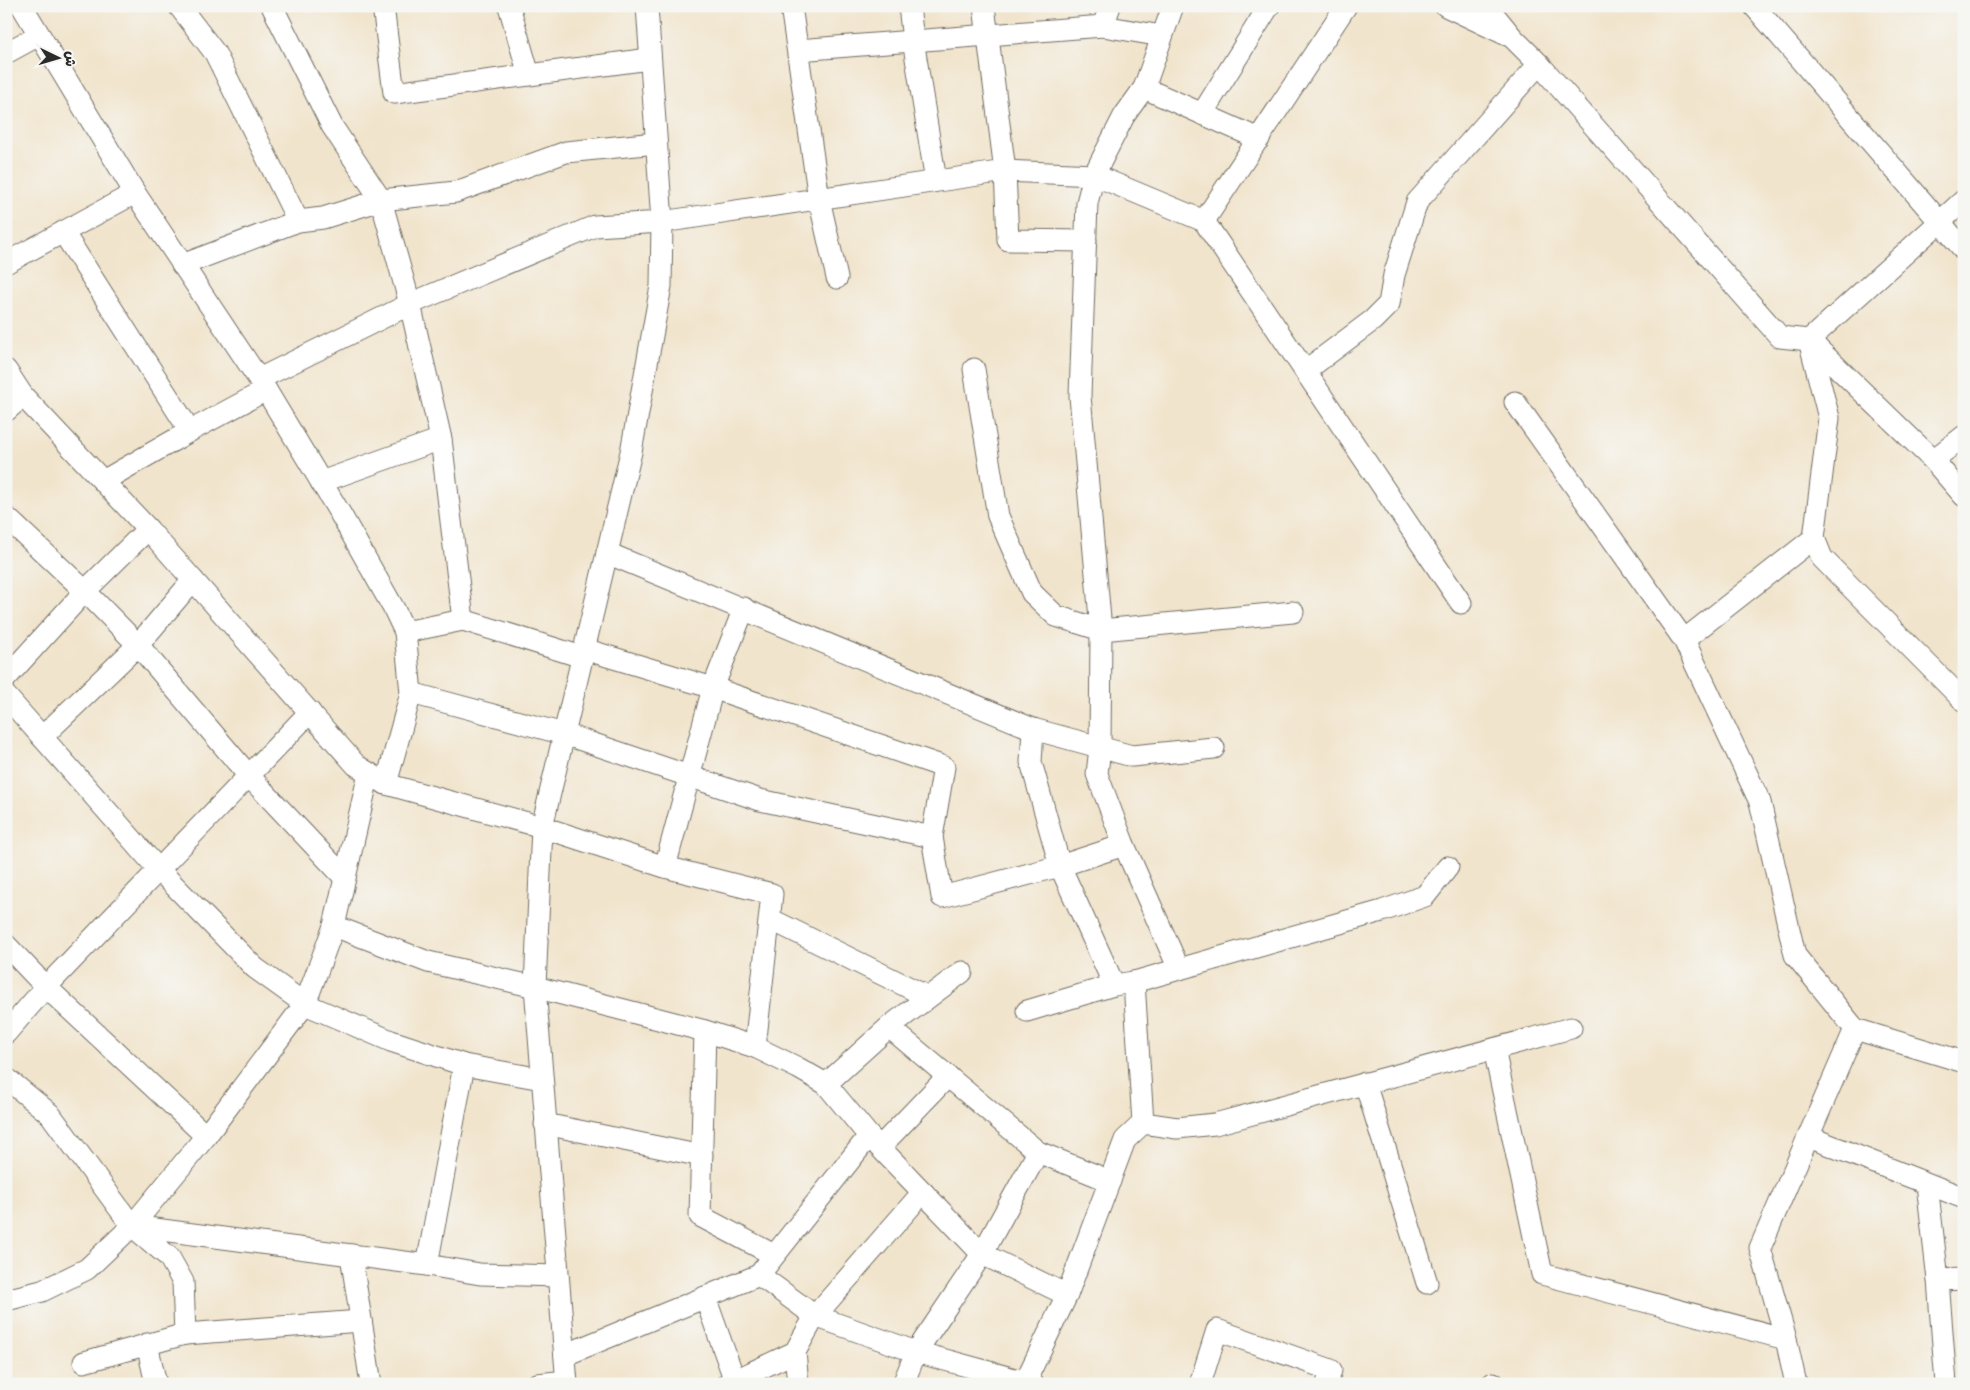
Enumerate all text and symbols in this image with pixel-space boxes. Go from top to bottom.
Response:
north arrow [32,32,82,82]
text: ش [60,51,80,68]

